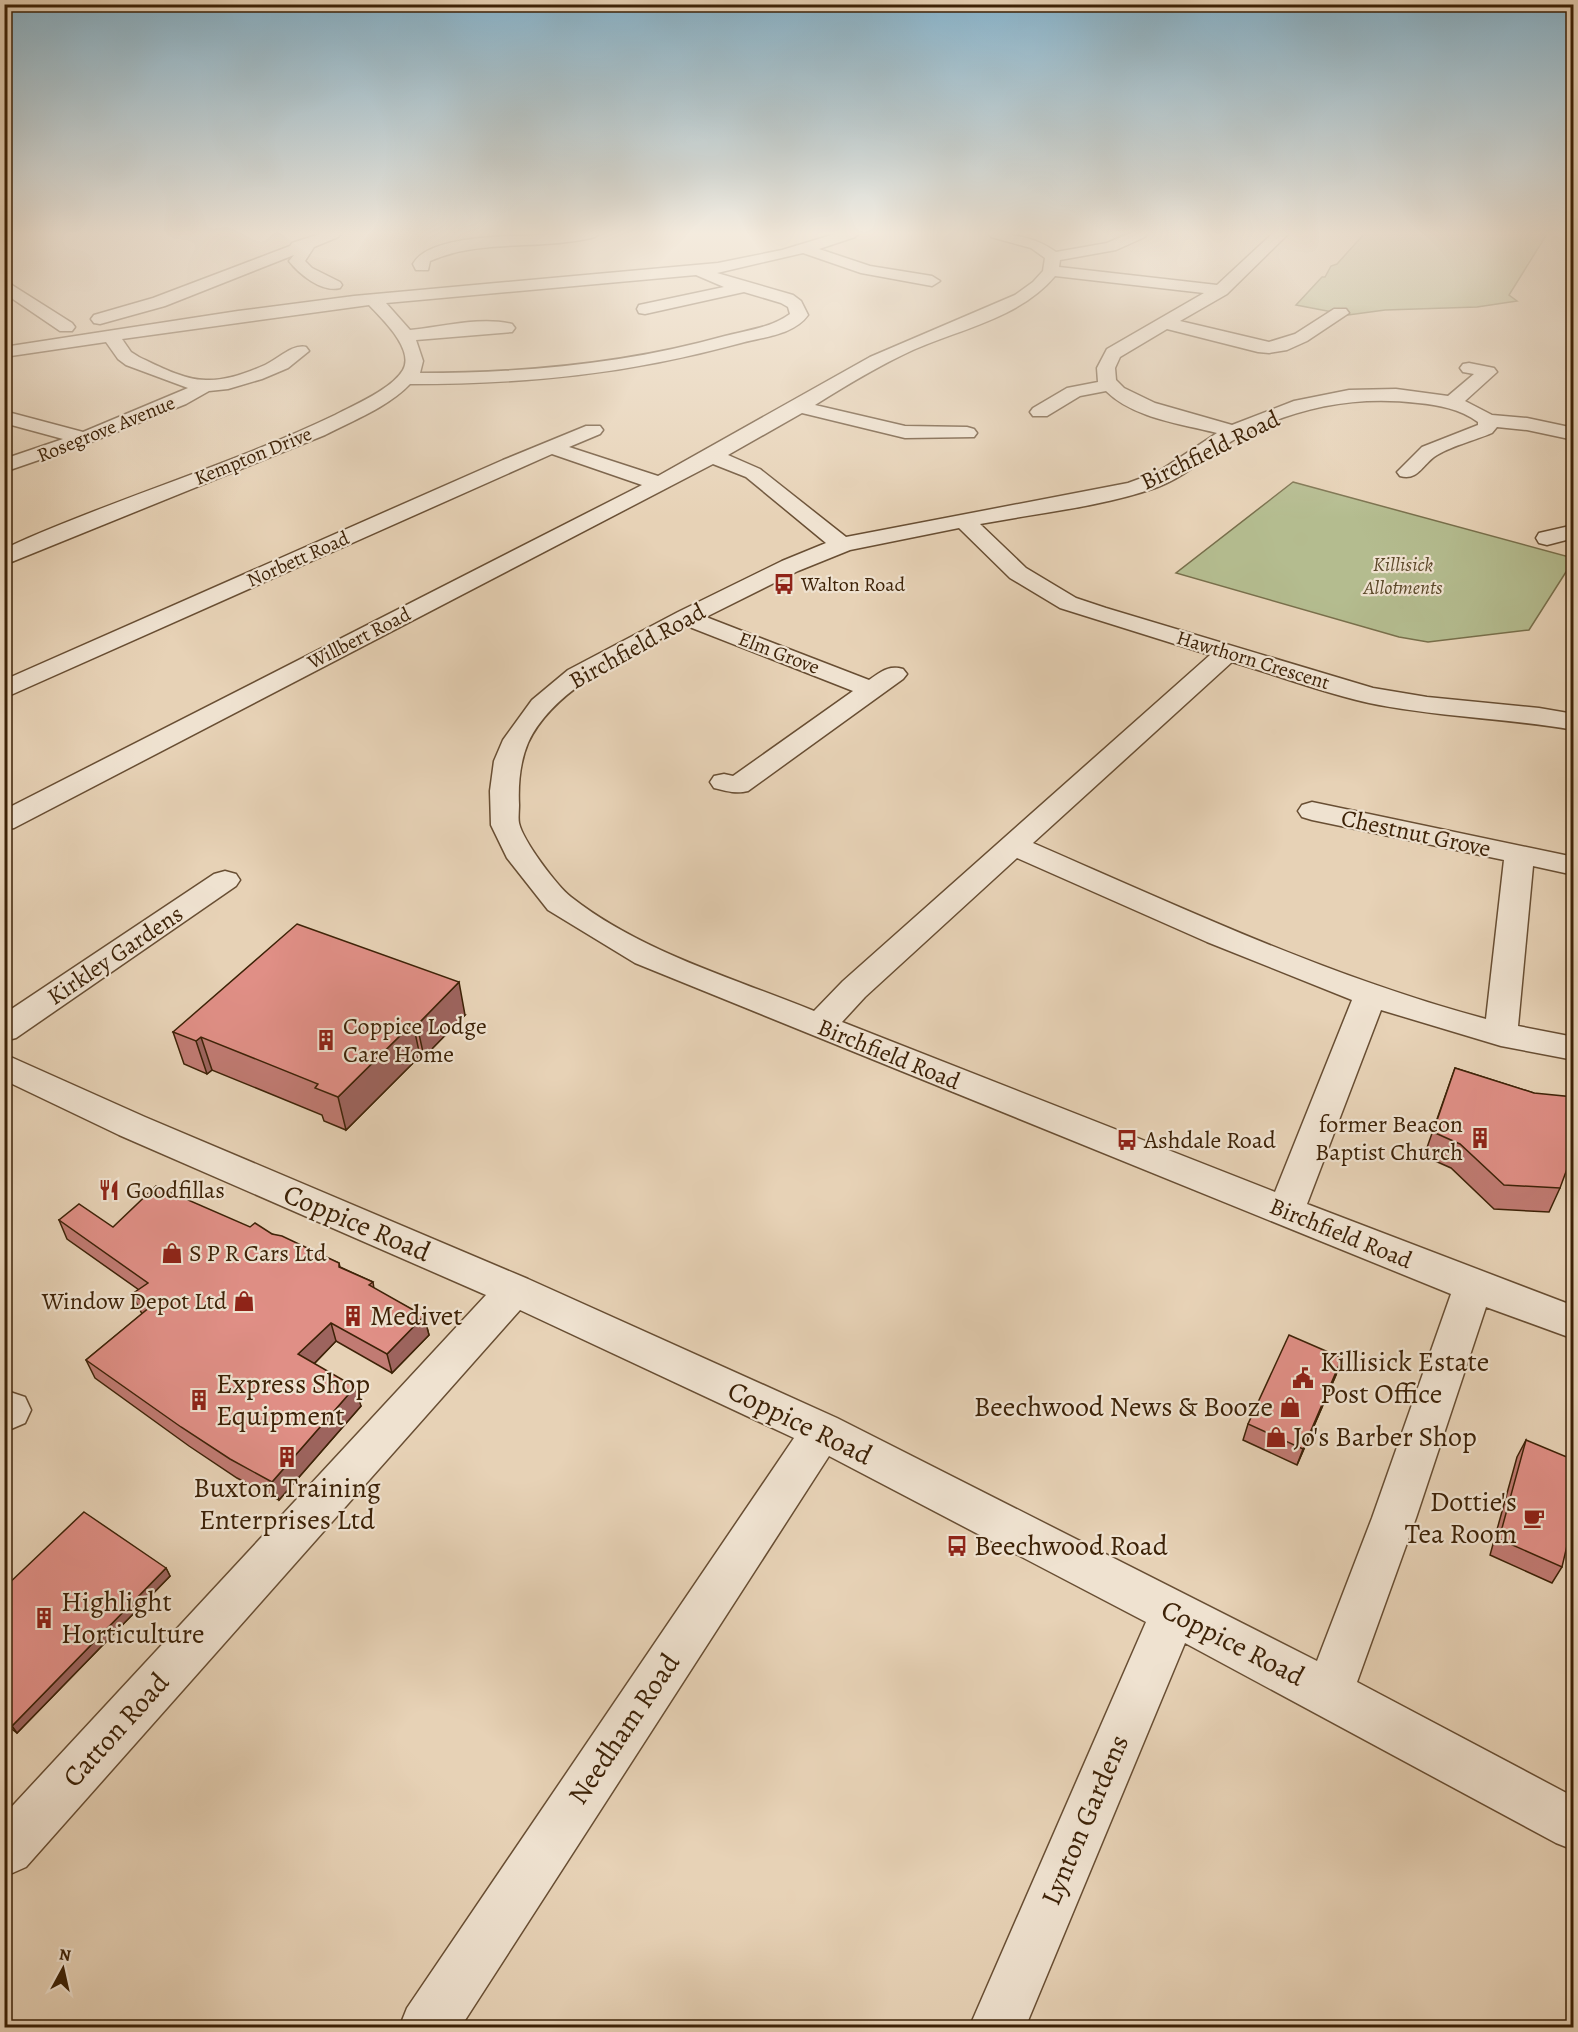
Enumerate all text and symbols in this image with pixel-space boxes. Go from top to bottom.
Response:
street label: Rosegrove Avenue [33,389,179,469]
street label: Birchfield Road [1135,402,1285,498]
street label: Kempton Drive [190,420,316,492]
street label: Norbett Road [242,524,354,594]
park label: Killisick Allotments [1363,551,1443,601]
place label: Walton Road [800,571,906,598]
bus stop icon: Walton Road [772,572,796,596]
street label: Birchfield Road [563,595,711,697]
street label: Willbert Road [302,600,415,676]
street label: Hawthorn Crescent [1173,624,1333,696]
street label: Elm Grove [735,625,823,681]
street label: Chestnut Grove [1338,802,1494,864]
street label: Kirkley Gardens [41,898,189,1012]
place label: Coppice Lodge Care Home [343,1010,487,1070]
street label: Birchfield Road [813,1011,965,1097]
building icon: Coppice Lodge Care Home [314,1028,338,1052]
place label: former Beacon Baptist Church [1315,1108,1463,1168]
place label: Ashdale Road [1143,1124,1276,1156]
building icon: former Beacon Baptist Church [1468,1126,1492,1150]
bus stop icon: Ashdale Road [1115,1128,1139,1152]
place label: Goodfillas [126,1174,225,1206]
street label: Coppice Road [278,1175,437,1271]
restaurant icon: Goodfillas [97,1178,121,1202]
street label: Birchfield Road [1265,1190,1417,1276]
place label: S P R Cars Ltd [189,1237,327,1269]
shop icon: S P R Cars Ltd [160,1241,184,1265]
place label: Window Depot Ltd [41,1285,227,1317]
shop icon: Window Depot Ltd [232,1289,256,1313]
place label: Medivet [370,1297,462,1335]
building icon: Medivet [341,1304,365,1328]
place label: Killisick Estate Post Office [1320,1343,1489,1413]
place label: Express Shop Equipment [216,1365,370,1435]
public building icon: Killisick Estate Post Office [1291,1366,1315,1390]
street label: Coppice Road [721,1372,879,1475]
building icon: Express Shop Equipment [187,1388,211,1412]
place label: Beechwood News & Booze [974,1388,1273,1426]
shop icon: Beechwood News & Booze [1278,1395,1302,1419]
place label: Jo's Barber Shop [1293,1418,1477,1456]
shop icon: Jo's Barber Shop [1264,1425,1288,1449]
building icon: Buxton Training Enterprises Ltd [275,1445,299,1469]
place label: Buxton Training Enterprises Ltd [193,1469,381,1539]
place label: Dottie's Tea Room [1405,1483,1517,1553]
cafe icon: Dottie's Tea Room [1522,1506,1546,1530]
place label: Beechwood Road [974,1527,1169,1565]
bus stop icon: Beechwood Road [945,1534,969,1558]
place label: Highlight Horticulture [61,1583,205,1653]
street label: Coppice Road [1155,1591,1312,1696]
building icon: Highlight Horticulture [32,1606,56,1630]
street label: Needham Road [559,1645,689,1812]
street label: Catton Road [54,1664,178,1796]
street label: Lynton Gardens [1032,1729,1138,1911]
north arrow [33,1939,93,1999]
text: N [58,1943,73,1967]

